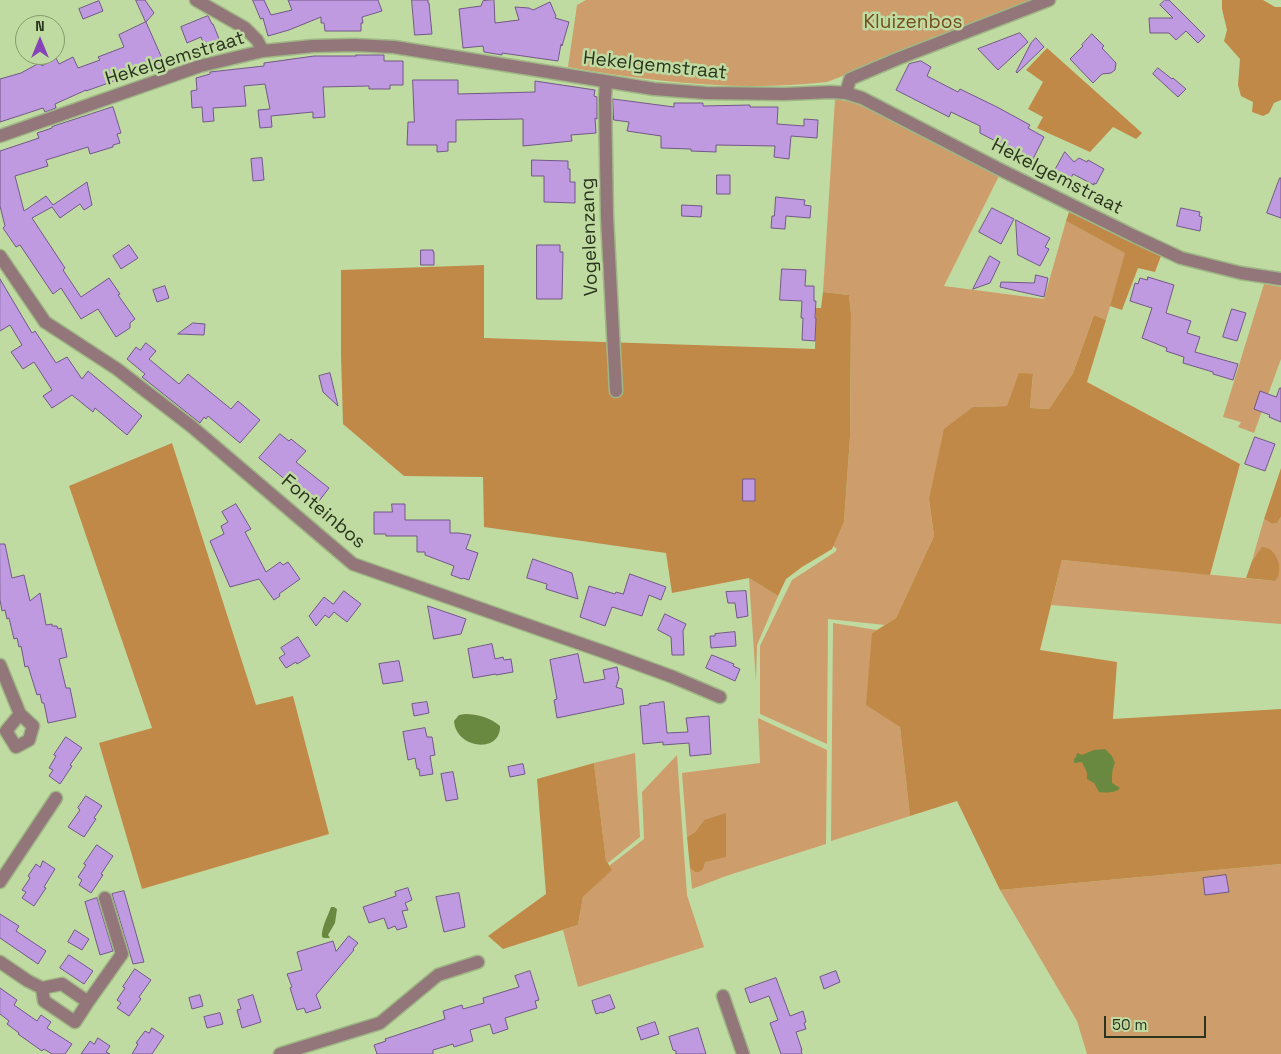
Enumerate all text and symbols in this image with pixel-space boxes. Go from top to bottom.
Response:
park label: Kluizenbos [864,12,962,34]
north arrow [15,15,65,65]
text: N [35,17,45,35]
street label: Hekelgemstraat [103,27,247,91]
street label: Hekelgemstraat [582,47,728,85]
street label: Hekelgemstraat [987,134,1127,220]
street label: Vogelenzang [577,177,603,297]
street label: Fonteinbos [276,470,370,554]
scale bar [1106,1006,1208,1038]
text: 50 m [1112,1015,1147,1034]

